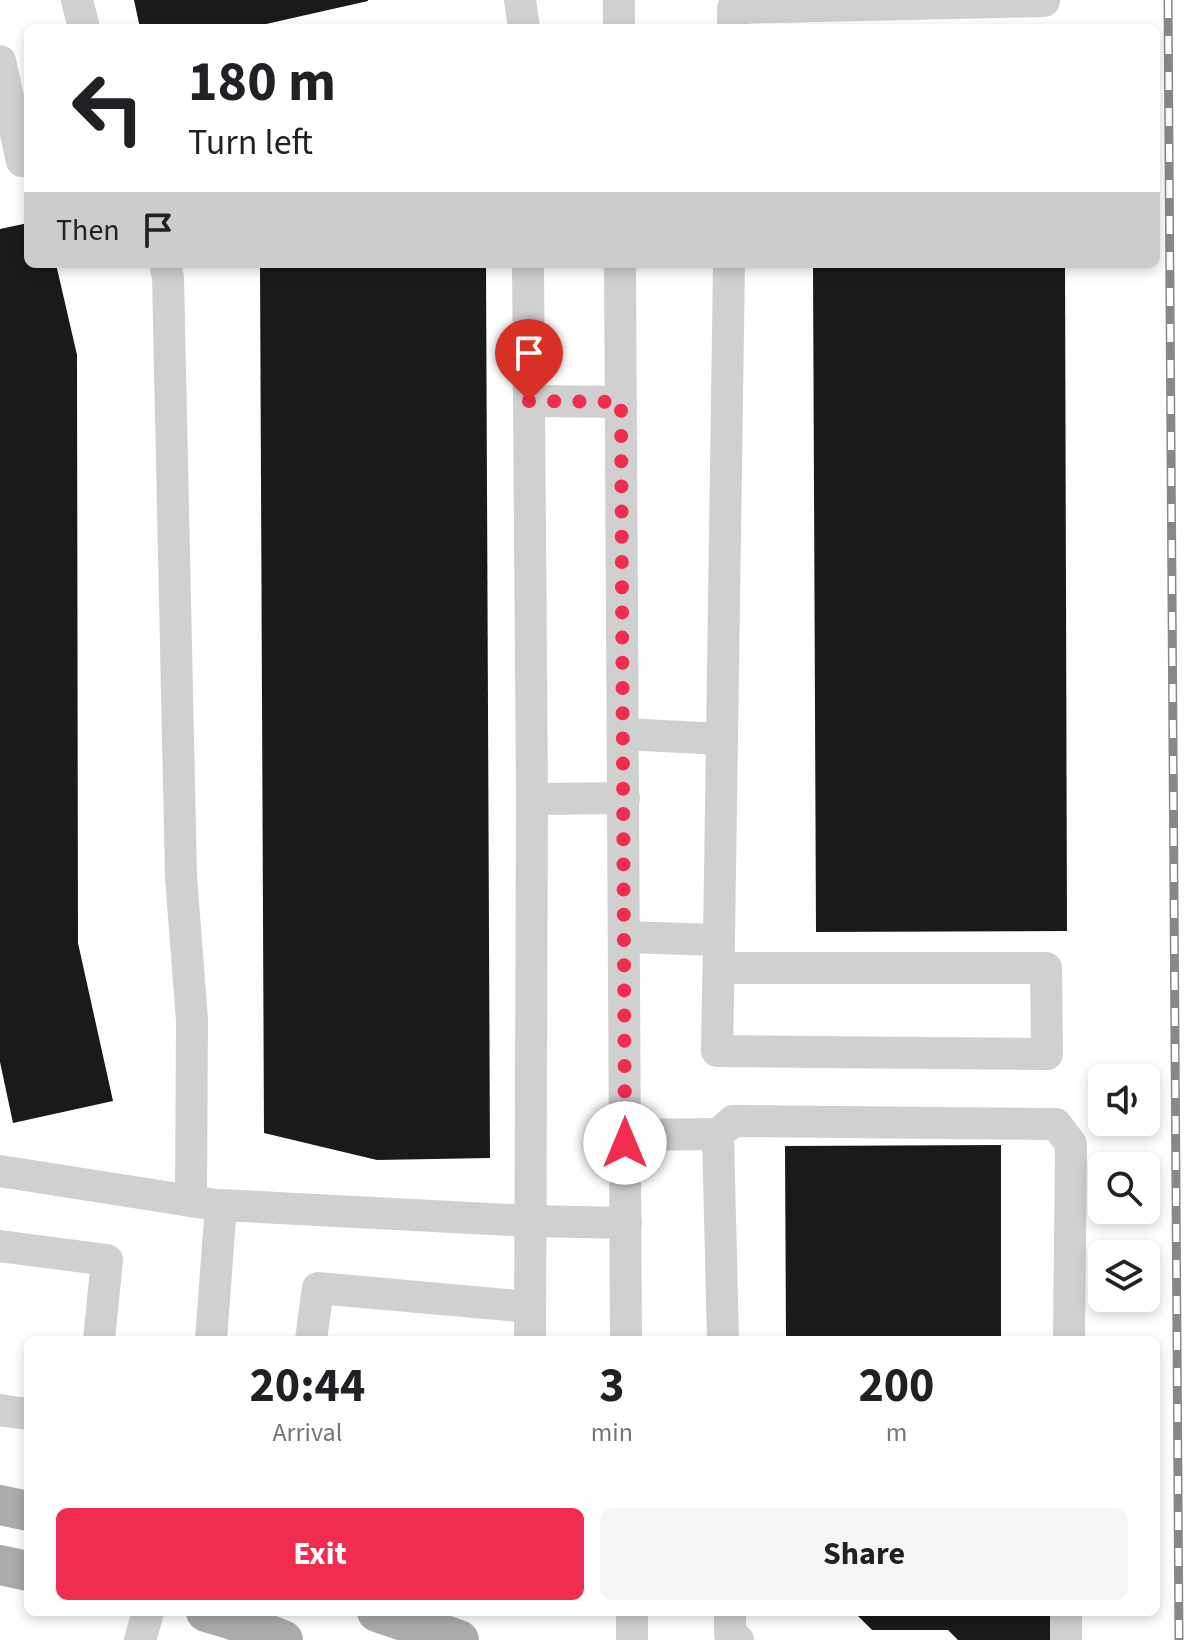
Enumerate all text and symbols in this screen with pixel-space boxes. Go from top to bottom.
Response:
text: 180 m [188,43,336,122]
icon: left [56,56,160,160]
text: Turn left [188,117,313,168]
icon: arrive [136,208,180,252]
text: Then [56,209,120,252]
pin [495,319,563,401]
icon: arrive [507,331,551,375]
map controls [1088,1064,1160,1312]
button: sound [1088,1064,1160,1136]
position arrow [583,1101,667,1185]
button: search [1088,1152,1160,1224]
button: layers [1088,1240,1160,1312]
text: 20:44 [249,1352,365,1420]
text: 3 [599,1352,625,1420]
text: 200 [858,1352,934,1420]
text: Arrival [272,1414,342,1451]
text: min [591,1414,633,1451]
text: m [886,1414,907,1451]
button: Exit [56,1508,584,1600]
button: Share [600,1508,1128,1600]

